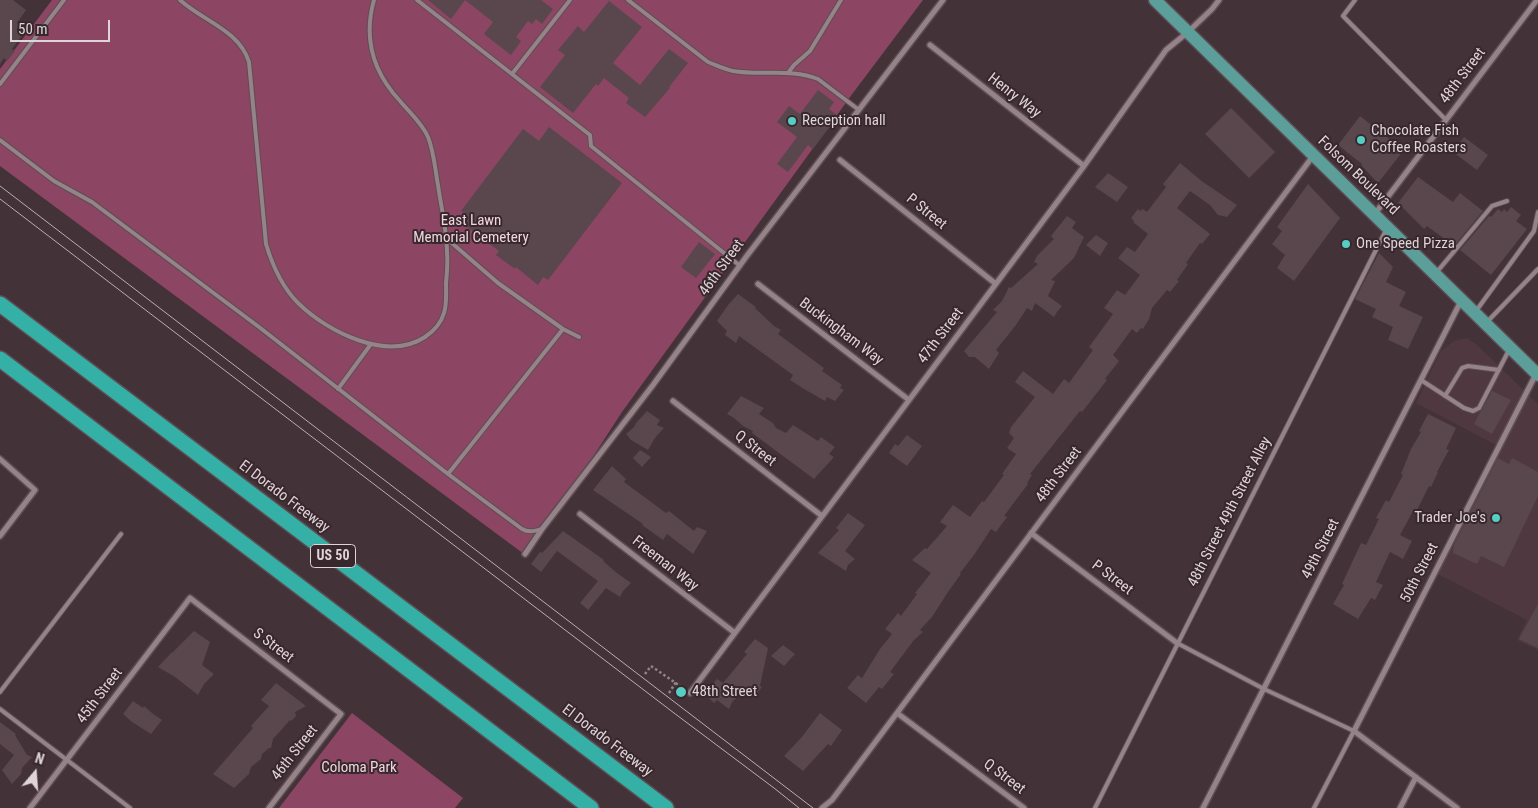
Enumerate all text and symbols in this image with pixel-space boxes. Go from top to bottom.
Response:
scale bar [12,10,112,42]
text: 50 m [18,20,48,38]
street label: 48th Street [1436,45,1490,107]
street label: Henry Way [984,70,1044,122]
place label: Reception hall [802,112,886,130]
marker: Reception hall [786,115,798,127]
place label: Chocolate Fish Coffee Roasters [1371,122,1466,157]
street label: Folsom Boulevard [1314,133,1402,219]
marker: Chocolate Fish Coffee Roasters [1355,134,1367,146]
street label: P Street [902,190,950,234]
park label: East Lawn Memorial Cemetery [413,212,529,247]
place label: One Speed Pizza [1356,235,1455,253]
street label: 46th Street [696,236,748,300]
marker: One Speed Pizza [1340,238,1352,250]
street label: Buckingham Way [795,294,887,370]
street label: 47th Street [914,305,968,367]
street label: Q Street [731,427,779,471]
street label: 48th Street 49th Street Alley [1184,434,1276,590]
street label: 48th Street [1032,444,1086,506]
street label: El Dorado Freeway [235,457,333,537]
place label: Trader Joe's [1414,509,1486,527]
marker: Trader Joe's [1490,512,1502,524]
street label: 49th Street [1298,516,1344,582]
street label: Freeman Way [628,533,702,595]
street label: 50th Street [1397,540,1443,606]
road number: US 50 [310,544,356,568]
street label: P Street [1088,557,1136,599]
street label: S Street [249,625,297,667]
street label: 45th Street [73,665,127,727]
place label: 48th Street [692,683,757,701]
marker: 48th Street [674,685,688,699]
street label: El Dorado Freeway [558,701,656,781]
street label: 46th Street [268,722,322,784]
north arrow [10,748,60,798]
text: N [33,750,46,768]
street label: Q Street [980,755,1028,799]
park label: Coloma Park [321,759,397,777]

